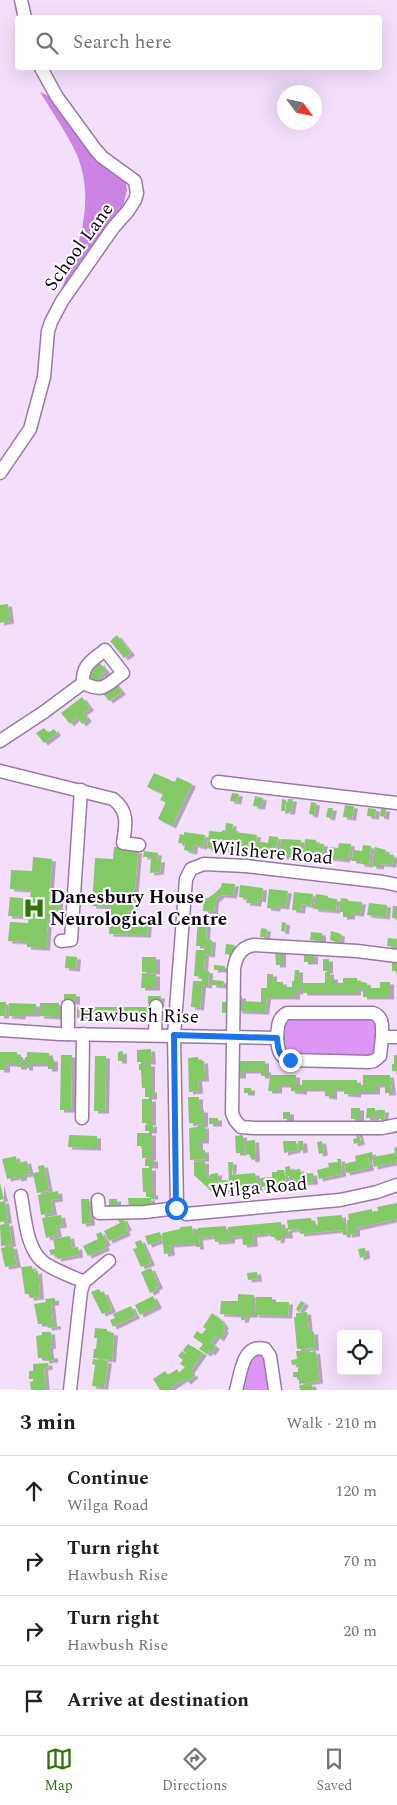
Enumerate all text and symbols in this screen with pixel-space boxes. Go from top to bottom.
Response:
search box [15,15,382,70]
text: Search here [73,28,172,57]
icon: search [33,29,61,57]
north arrow [277,85,322,130]
street label: School Lane [37,197,121,297]
street label: Wilshere Road [210,833,334,873]
place label: Danesbury House Neurological Centre [50,883,227,934]
hospital icon: Danesbury House Neurological Centre [21,895,47,921]
street label: Hawbush Rise [79,1000,199,1032]
route end [279,1049,302,1072]
street label: Wilga Road [209,1169,309,1207]
route start [165,1197,188,1220]
map controls [337,1330,382,1375]
button: locate [337,1330,382,1375]
text: 3 min [20,1407,76,1439]
text: Walk · 210 m [286,1411,377,1435]
text: Continue [67,1464,149,1493]
icon: ahead [20,1477,48,1505]
text: 120 m [335,1479,377,1503]
text: Wilga Road [67,1493,149,1517]
text: Turn right [67,1534,160,1563]
icon: right [20,1547,48,1575]
text: 70 m [343,1549,377,1573]
text: Hawbush Rise [67,1563,168,1587]
text: Turn right [67,1604,160,1633]
icon: right [20,1617,48,1645]
text: 20 m [343,1619,377,1643]
text: Hawbush Rise [67,1633,168,1657]
text: Arrive at destination [67,1686,249,1715]
icon: arrive [20,1687,48,1715]
tab: Map [45,1745,73,1796]
tab: Directions [162,1745,227,1796]
tab: Saved [317,1745,352,1796]

